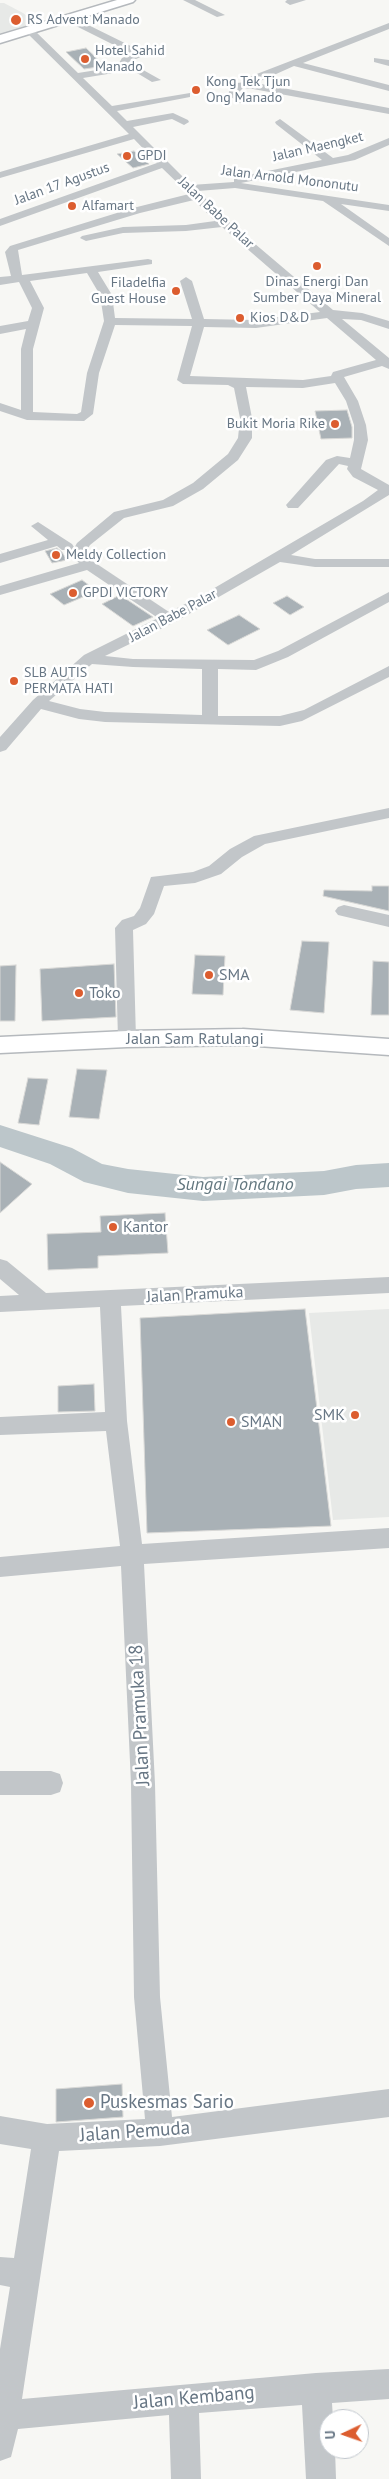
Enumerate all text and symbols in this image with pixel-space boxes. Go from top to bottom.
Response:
place label: RS Advent Manado [27,12,140,28]
marker: RS Advent Manado [9,13,23,27]
place label: Hotel Sahid Manado [95,43,165,75]
marker: Hotel Sahid Manado [79,53,91,65]
place label: Kong Tek Tjun Ong Manado [206,74,291,106]
marker: Kong Tek Tjun Ong Manado [190,84,202,96]
street label: Jalan Maengket [271,128,365,166]
place label: GPDI [137,148,167,164]
marker: GPDI [121,150,133,162]
street label: Jalan 17 Agustus [12,159,112,209]
street label: Jalan Arnold Mononutu [220,162,360,196]
street label: Jalan Babe Palar [175,174,257,252]
place label: Alfamart [82,198,134,214]
marker: Alfamart [66,200,78,212]
marker: Dinas Energi Dan Sumber Daya Mineral [311,260,323,272]
place label: Dinas Energi Dan Sumber Daya Mineral [253,274,381,306]
place label: Filadelfia Guest House [91,275,166,308]
marker: Filadelfia Guest House [170,285,182,297]
place label: Kios D&D [250,310,309,326]
marker: Kios D&D [234,312,246,324]
place label: Bukit Moria Rike [227,416,325,432]
marker: Bukit Moria Rike [329,418,341,430]
place label: Meldy Collection [66,547,166,563]
marker: Meldy Collection [50,549,62,561]
place label: GPDI VICTORY [83,585,168,601]
street label: Jalan Babe Palar [126,586,220,646]
marker: GPDI VICTORY [67,587,79,599]
place label: SLB AUTIS PERMATA HATI [24,665,113,698]
marker: SLB AUTIS PERMATA HATI [8,675,20,687]
place label: SMA [219,965,250,985]
marker: SMA [203,969,215,981]
place label: Toko [89,983,120,1003]
marker: Toko [73,987,85,999]
street label: Jalan Sam Ratulangi [126,1029,264,1049]
water label: Sungai Tondano [176,1174,294,1196]
place label: Kantor [123,1217,168,1237]
marker: Kantor [107,1221,119,1233]
street label: Jalan Pramuka [146,1283,244,1307]
place label: SMK [314,1405,345,1425]
marker: SMK [349,1409,361,1421]
place label: SMAN [241,1412,282,1432]
marker: SMAN [225,1416,237,1428]
street label: Jalan Pramuka 18 [125,1644,155,1786]
place label: Puskesmas Sario [100,2092,234,2114]
marker: Puskesmas Sario [82,2096,96,2110]
street label: Jalan Pemuda [79,2117,191,2147]
street label: Jalan Kembang [133,2381,255,2415]
north arrow [319,2409,369,2459]
text: U [321,2430,339,2440]

